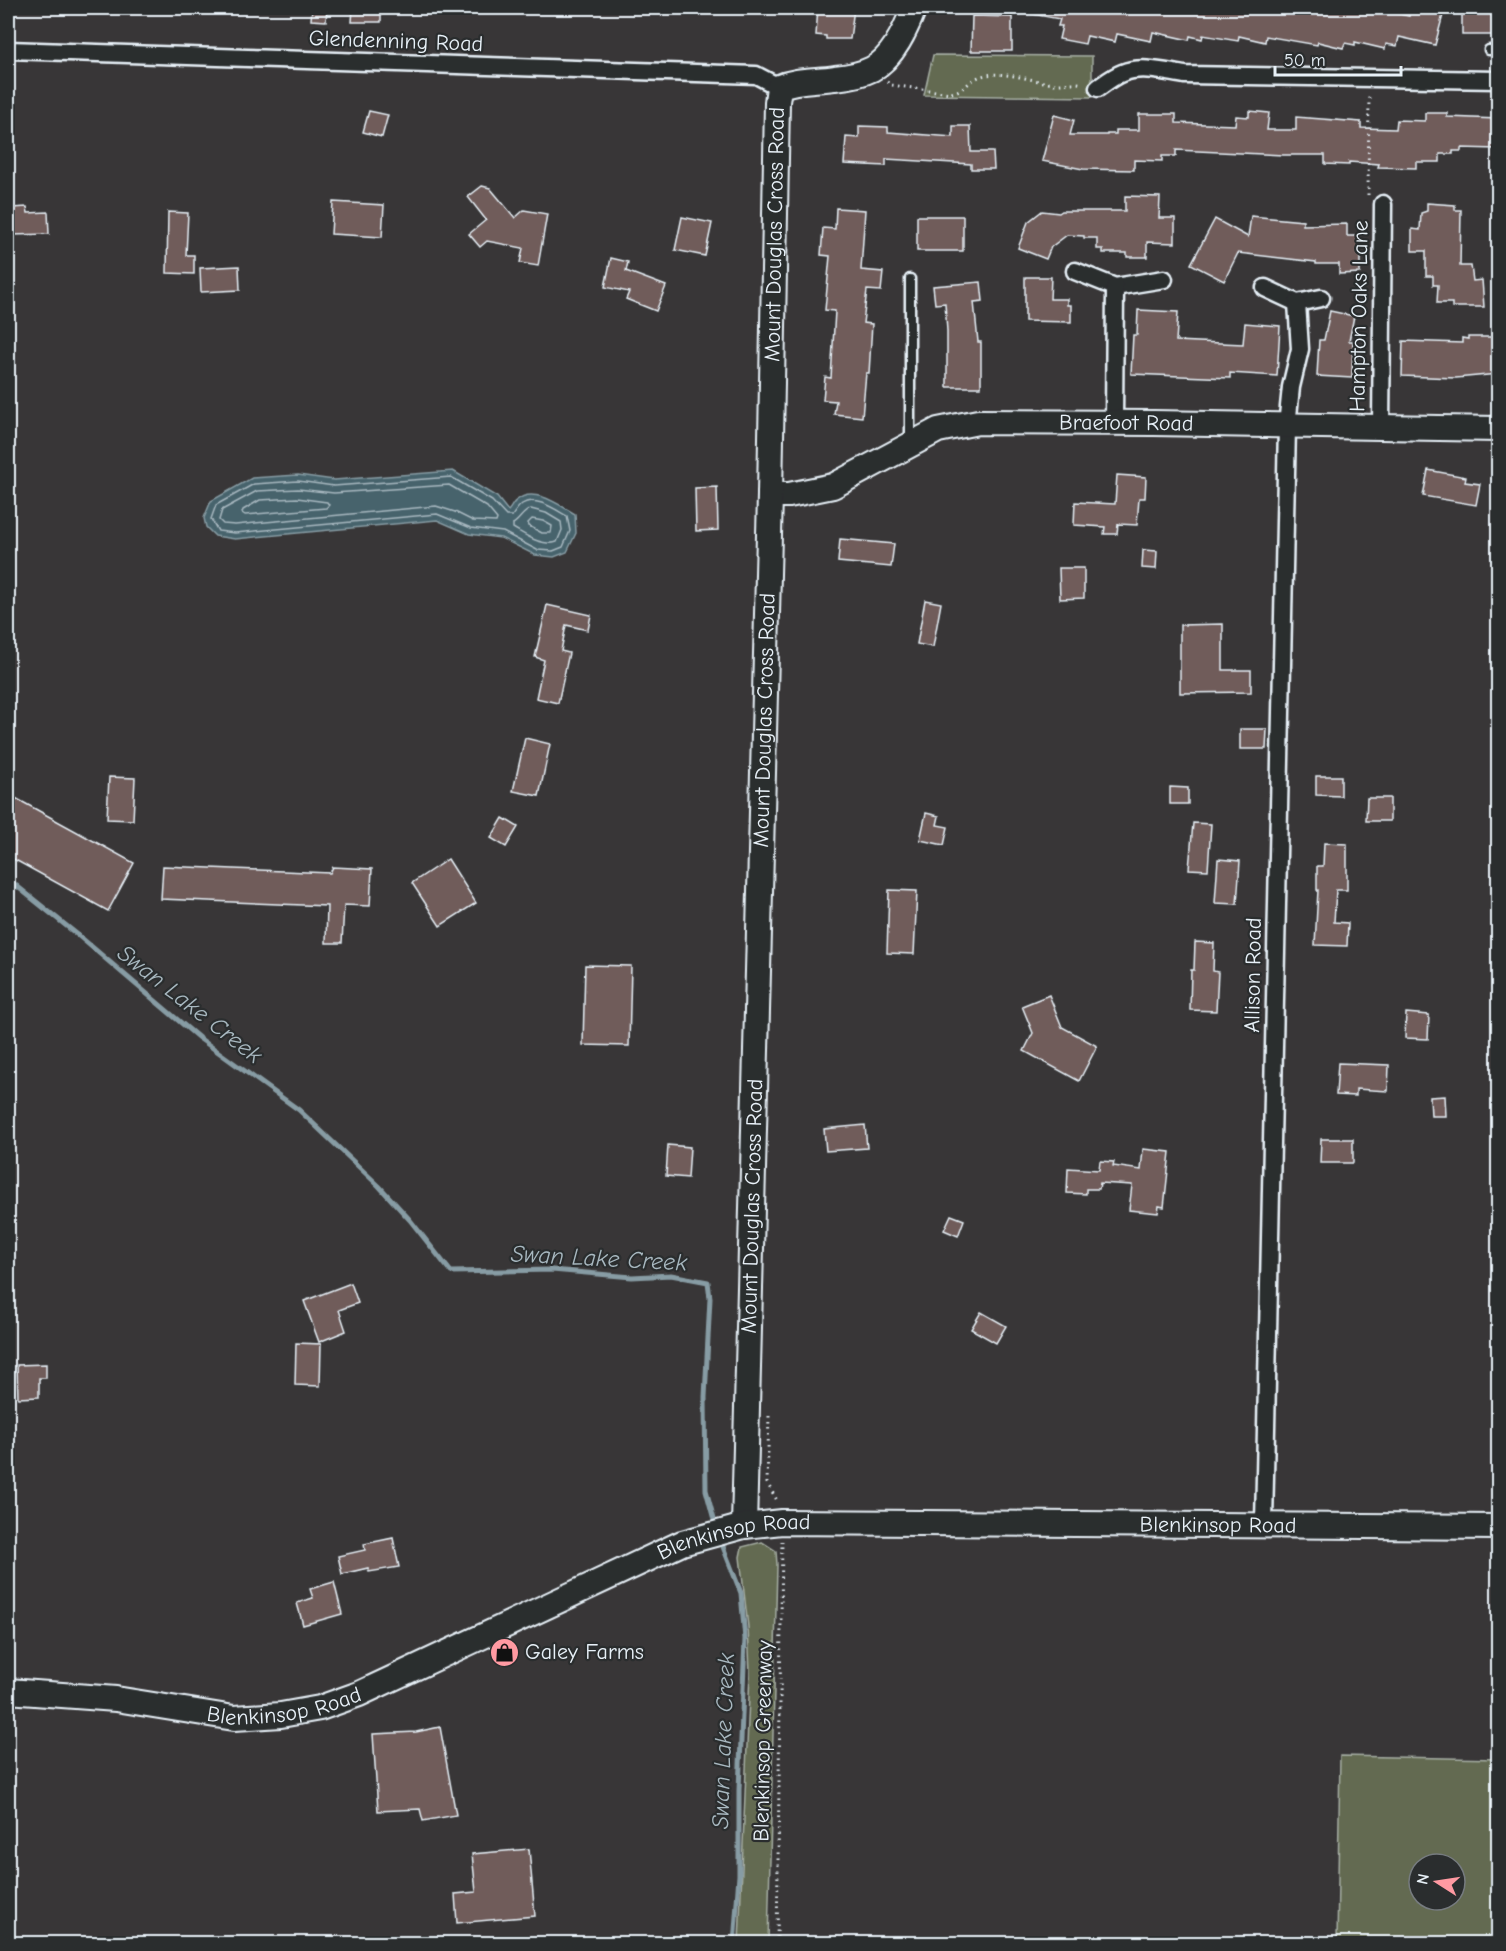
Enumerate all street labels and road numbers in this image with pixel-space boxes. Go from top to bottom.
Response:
street label: Glendenning Road [308,25,484,57]
street label: Mount Douglas Cross Road [759,107,790,362]
street label: Hampton Oaks Lane [1344,220,1374,412]
street label: Braefoot Road [1059,409,1194,437]
street label: Mount Douglas Cross Road [748,593,781,848]
street label: Allison Road [1239,917,1267,1033]
street label: Mount Douglas Cross Road [736,1078,768,1334]
street label: Blenkinsop Road [653,1509,810,1566]
street label: Blenkinsop Road [1139,1511,1296,1539]
street label: Blenkinsop Greenway [748,1640,778,1842]
street label: Blenkinsop Road [205,1681,365,1731]

